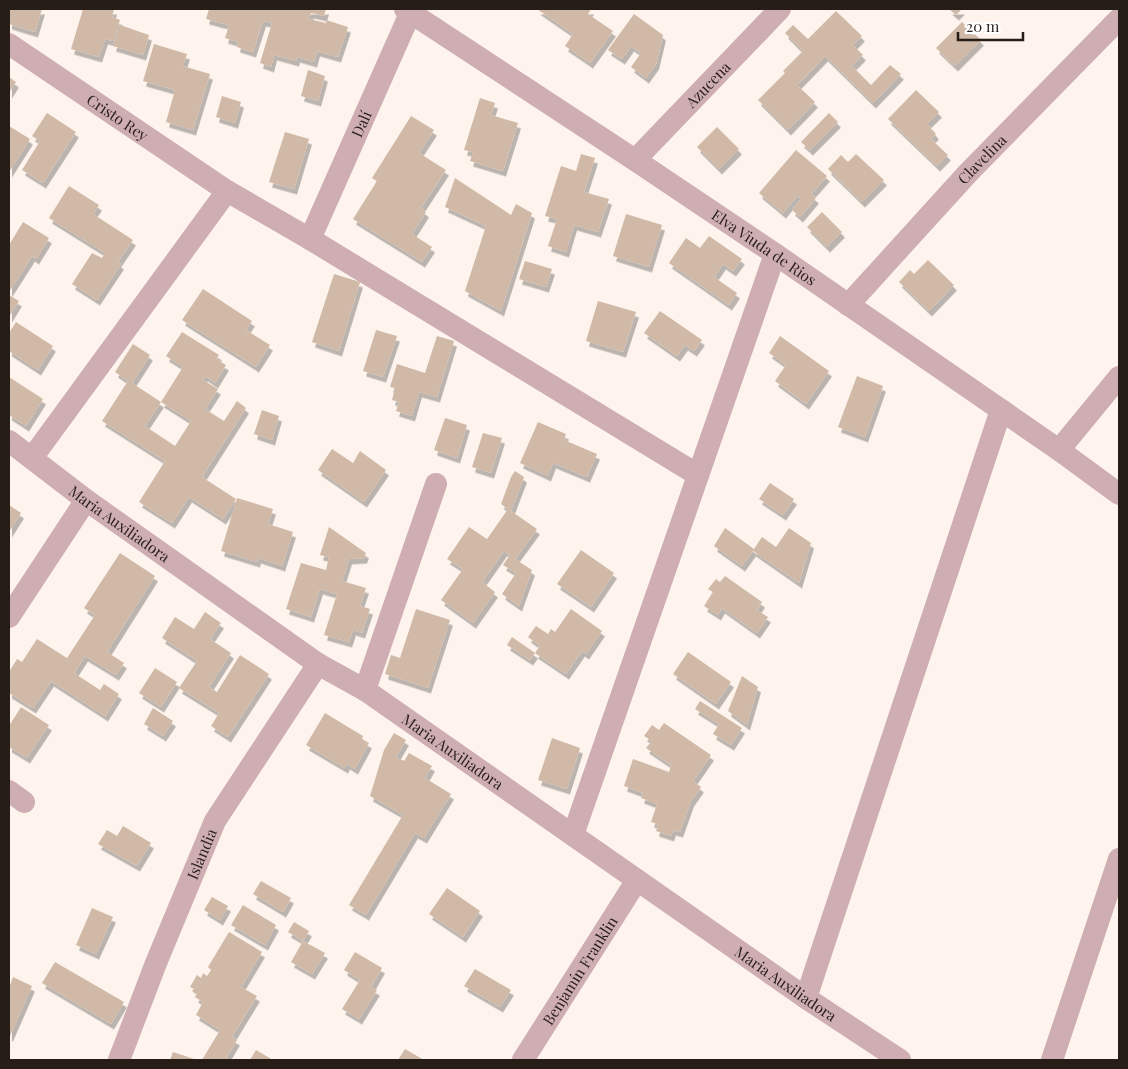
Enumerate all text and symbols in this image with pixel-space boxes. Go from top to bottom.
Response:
scale bar [958,10,1023,42]
text: 20 m [966,16,1000,36]
street label: Azucena [680,57,735,112]
street label: Cristo Rey [83,89,153,145]
street label: Dalí [346,107,376,140]
street label: Clavelina [953,130,1011,188]
street label: Elva Viuda de Rios [708,204,820,290]
street label: Maria Auxiliadora [65,481,174,567]
street label: Maria Auxiliadora [398,709,508,794]
street label: Islandia [182,825,221,882]
street label: Benjamín Franklin [538,912,622,1029]
street label: Maria Auxiliadora [731,941,841,1026]

